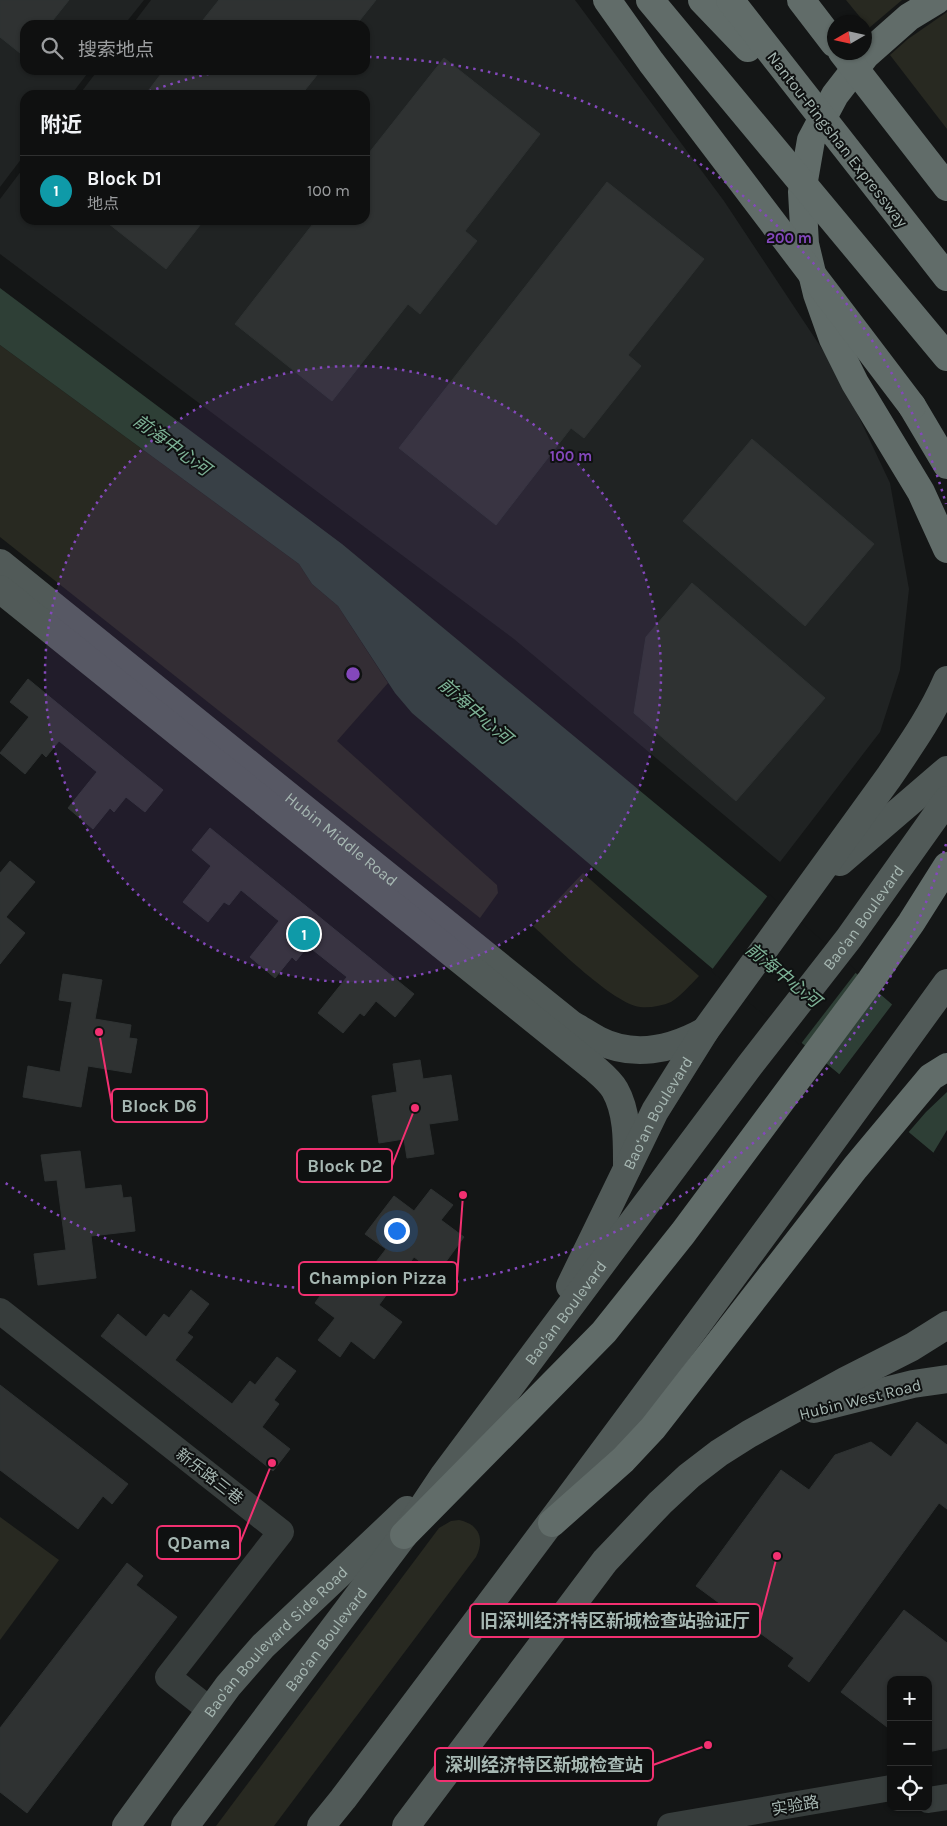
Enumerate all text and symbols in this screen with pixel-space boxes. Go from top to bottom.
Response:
north arrow [827,15,872,60]
search box [20,20,370,75]
icon: search [38,34,66,62]
text: 搜索地点 [78,39,154,61]
street label: Nantou-Pingshan Expressway [763,48,912,231]
text: 附近 [40,113,82,137]
text: Block D1 [87,168,162,190]
text: 1 [53,181,59,200]
text: 100 m [307,181,350,200]
text: 地点 [87,194,119,213]
text: 200 m [766,229,812,247]
water label: 前海中心河 [129,410,217,482]
text: 100 m [550,447,592,465]
centre of rings [344,665,362,683]
water label: 前海中心河 [434,673,518,751]
street label: Hubin Middle Road [281,788,401,890]
street label: Bao'an Boulevard [819,861,908,974]
pin: 1 [288,915,320,953]
water label: 前海中心河 [741,938,827,1014]
street label: Bao‘an Boulevard [619,1053,697,1173]
callout: Block D6 [112,1089,207,1122]
text: Block D6 [121,1095,197,1117]
callout: Block D2 [297,1149,392,1182]
text: Block D2 [307,1155,383,1177]
your location [384,1218,410,1244]
street label: Bao'an Boulevard [521,1257,611,1369]
callout: Champion Pizza [299,1262,457,1295]
text: Champion Pizza [309,1267,447,1289]
street label: Hubin West Road [797,1375,923,1424]
street label: 新乐路三巷 [172,1444,247,1509]
callout: QDama [157,1526,240,1559]
text: QDama [168,1532,230,1554]
street label: Bao'an Boulevard Side Road [199,1562,352,1721]
street label: Bao'an Boulevard [281,1584,371,1695]
callout: 旧深圳经济特区新城检查站验证厅 [470,1604,760,1637]
text: 旧深圳经济特区新城检查站验证厅 [480,1610,750,1632]
map controls [887,1676,932,1811]
button: + [887,1676,932,1721]
button: − [887,1721,932,1766]
callout: 深圳经济特区新城检查站 [435,1748,653,1781]
text: 深圳经济特区新城检查站 [445,1754,643,1776]
button: locate [887,1766,932,1811]
street label: 实验路 [770,1792,820,1819]

